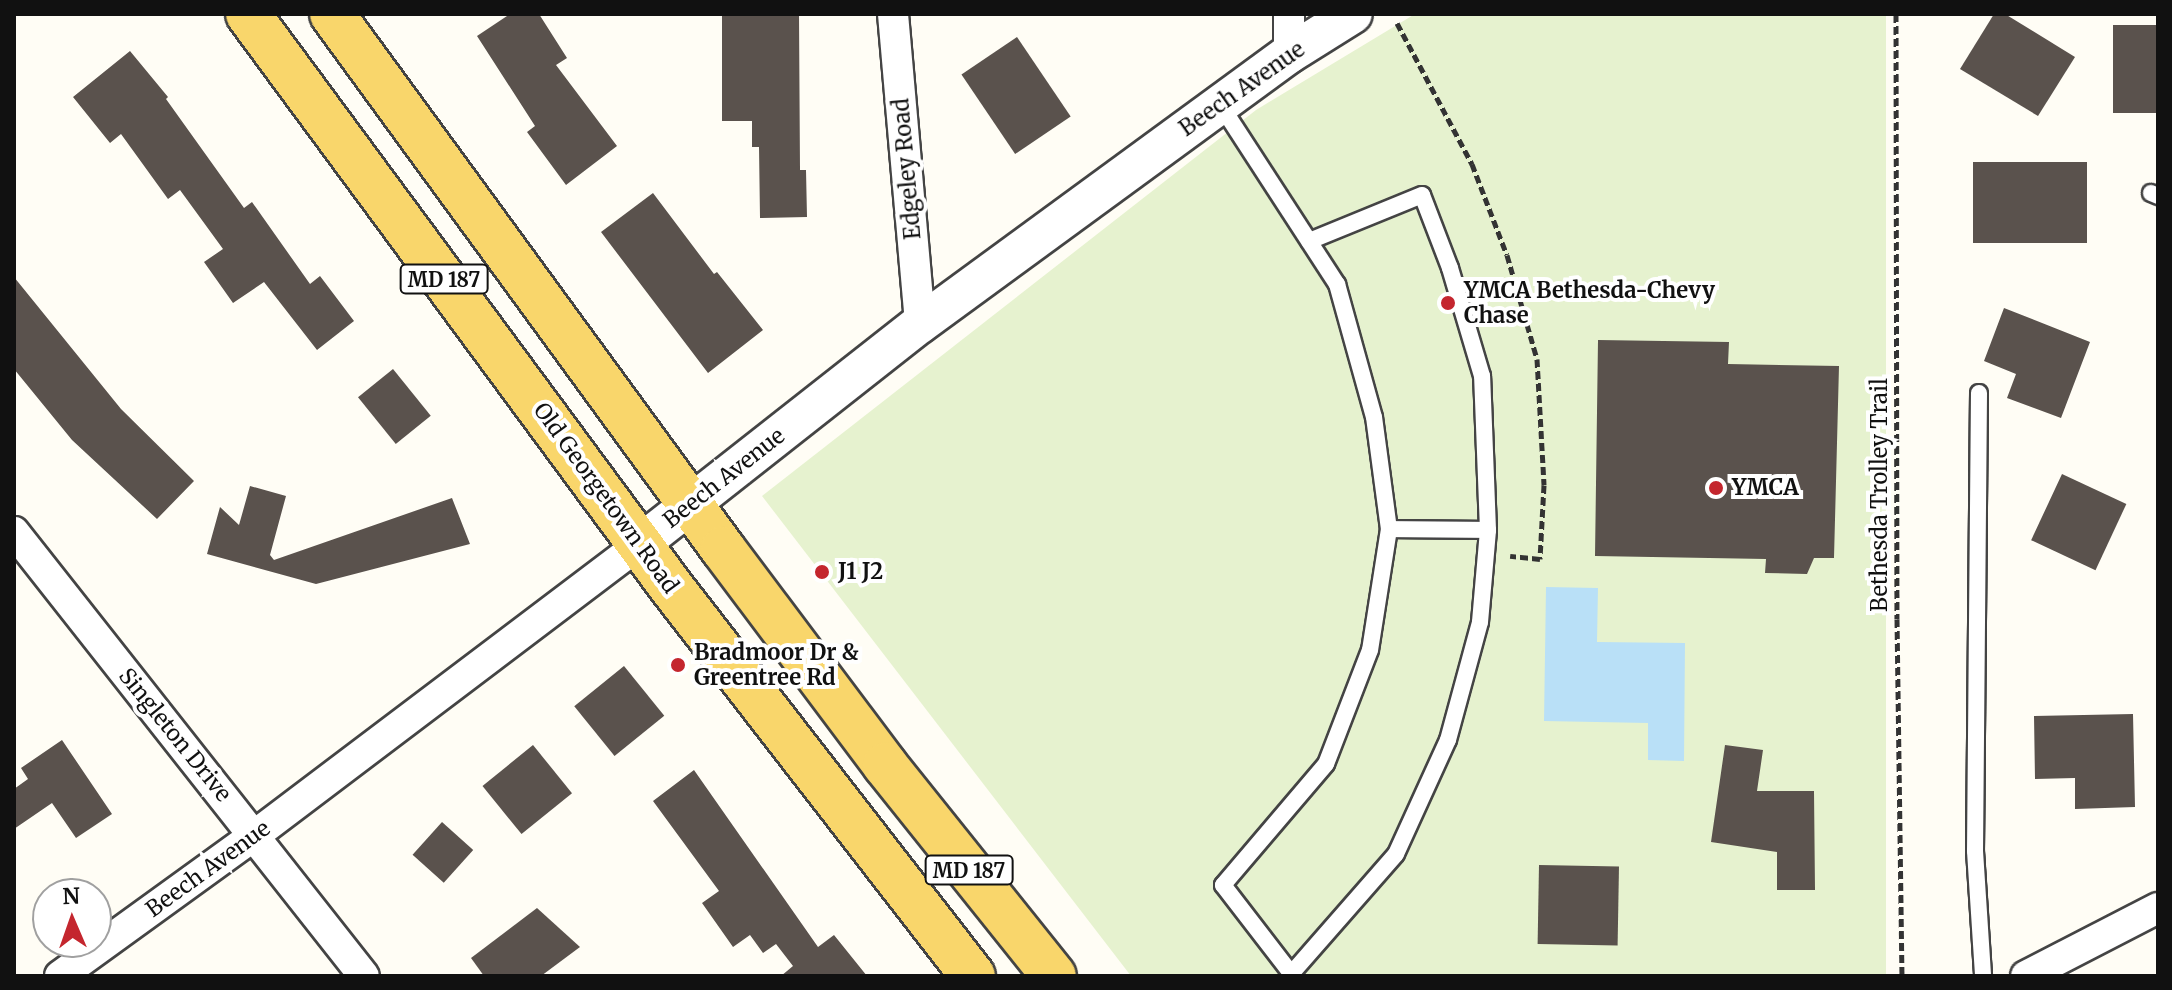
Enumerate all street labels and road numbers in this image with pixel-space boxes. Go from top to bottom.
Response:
street label: Beech Avenue [1174,36,1310,142]
street label: Edgeley Road [888,97,926,241]
road number: MD 187 [398,263,490,295]
street label: Bethesda Trolley Trail [1867,378,1893,612]
street label: Old Georgetown Road [528,398,684,598]
street label: Beech Avenue [658,422,790,534]
street label: Singleton Drive [113,663,237,807]
street label: Beech Avenue [141,815,275,923]
road number: MD 187 [923,854,1015,886]

